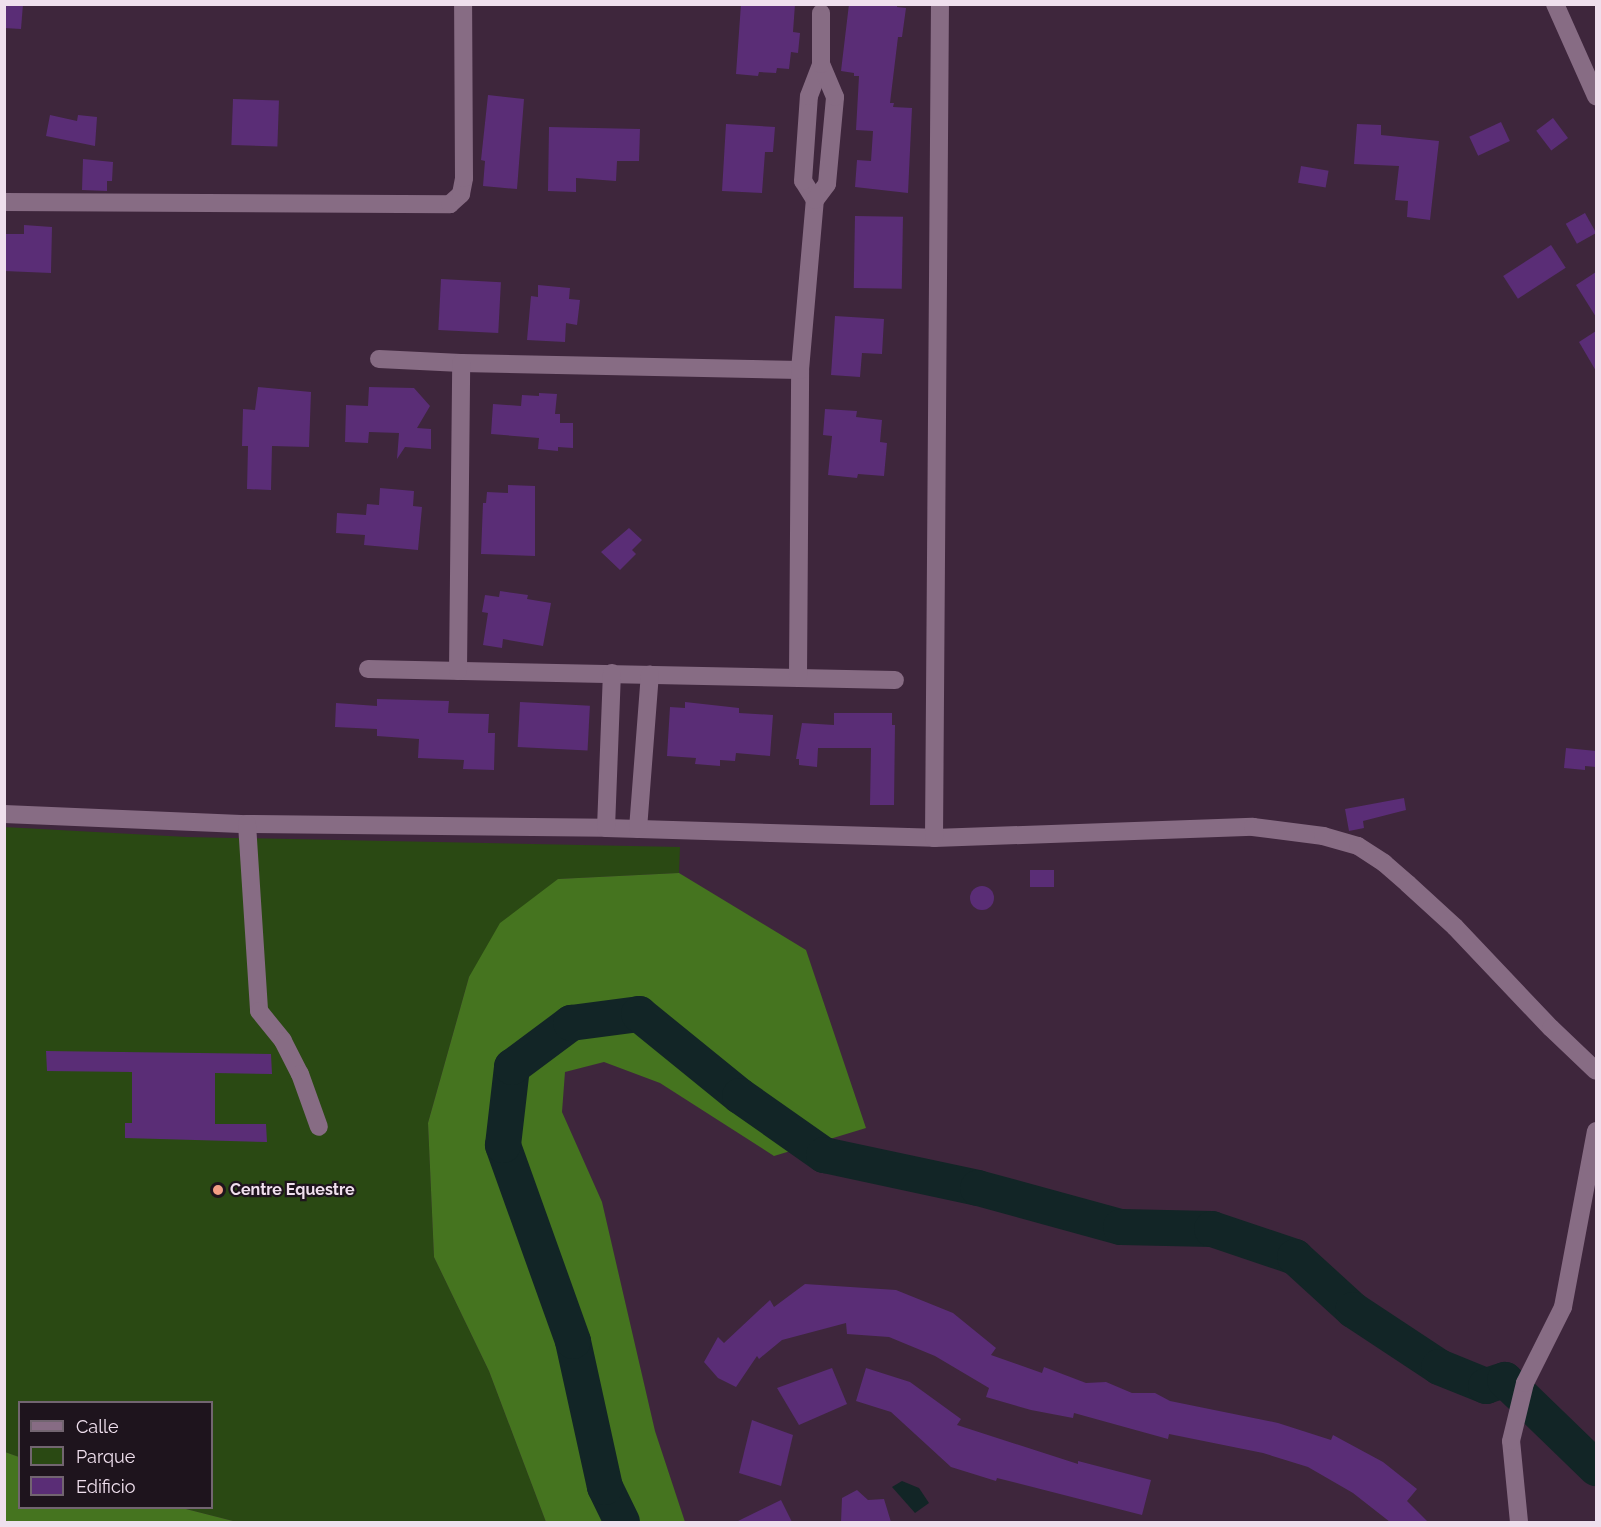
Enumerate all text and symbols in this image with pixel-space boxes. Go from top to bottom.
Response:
place label: Centre Equestre [230,1180,355,1200]
marker: Centre Equestre [211,1183,225,1197]
legend [18,1401,213,1509]
text: Calle [76,1416,119,1437]
text: Parque [76,1446,135,1467]
text: Edificio [76,1476,135,1497]

